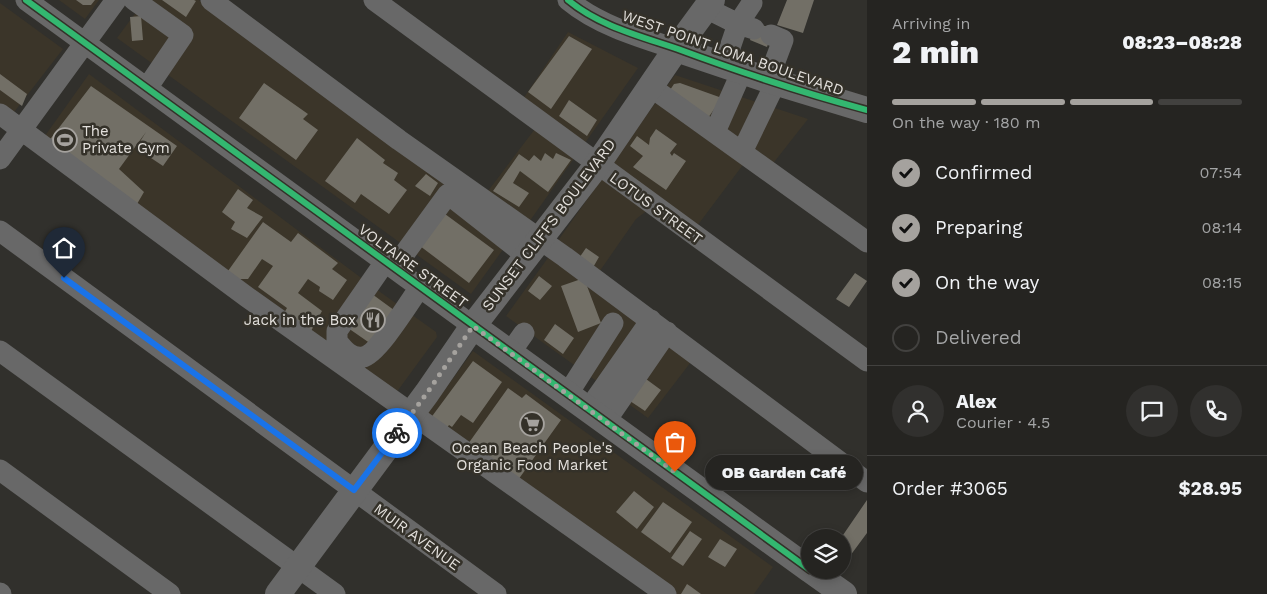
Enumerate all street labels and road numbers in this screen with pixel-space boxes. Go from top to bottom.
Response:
street label: WEST POINT LOMA BOULEVARD [620,7,846,99]
street label: SUNSET CLIFFS BOULEVARD [478,135,620,315]
street label: LOTUS STREET [606,168,706,248]
street label: VOLTAIRE STREET [355,220,471,312]
street label: MUIR AVENUE [371,500,463,574]

